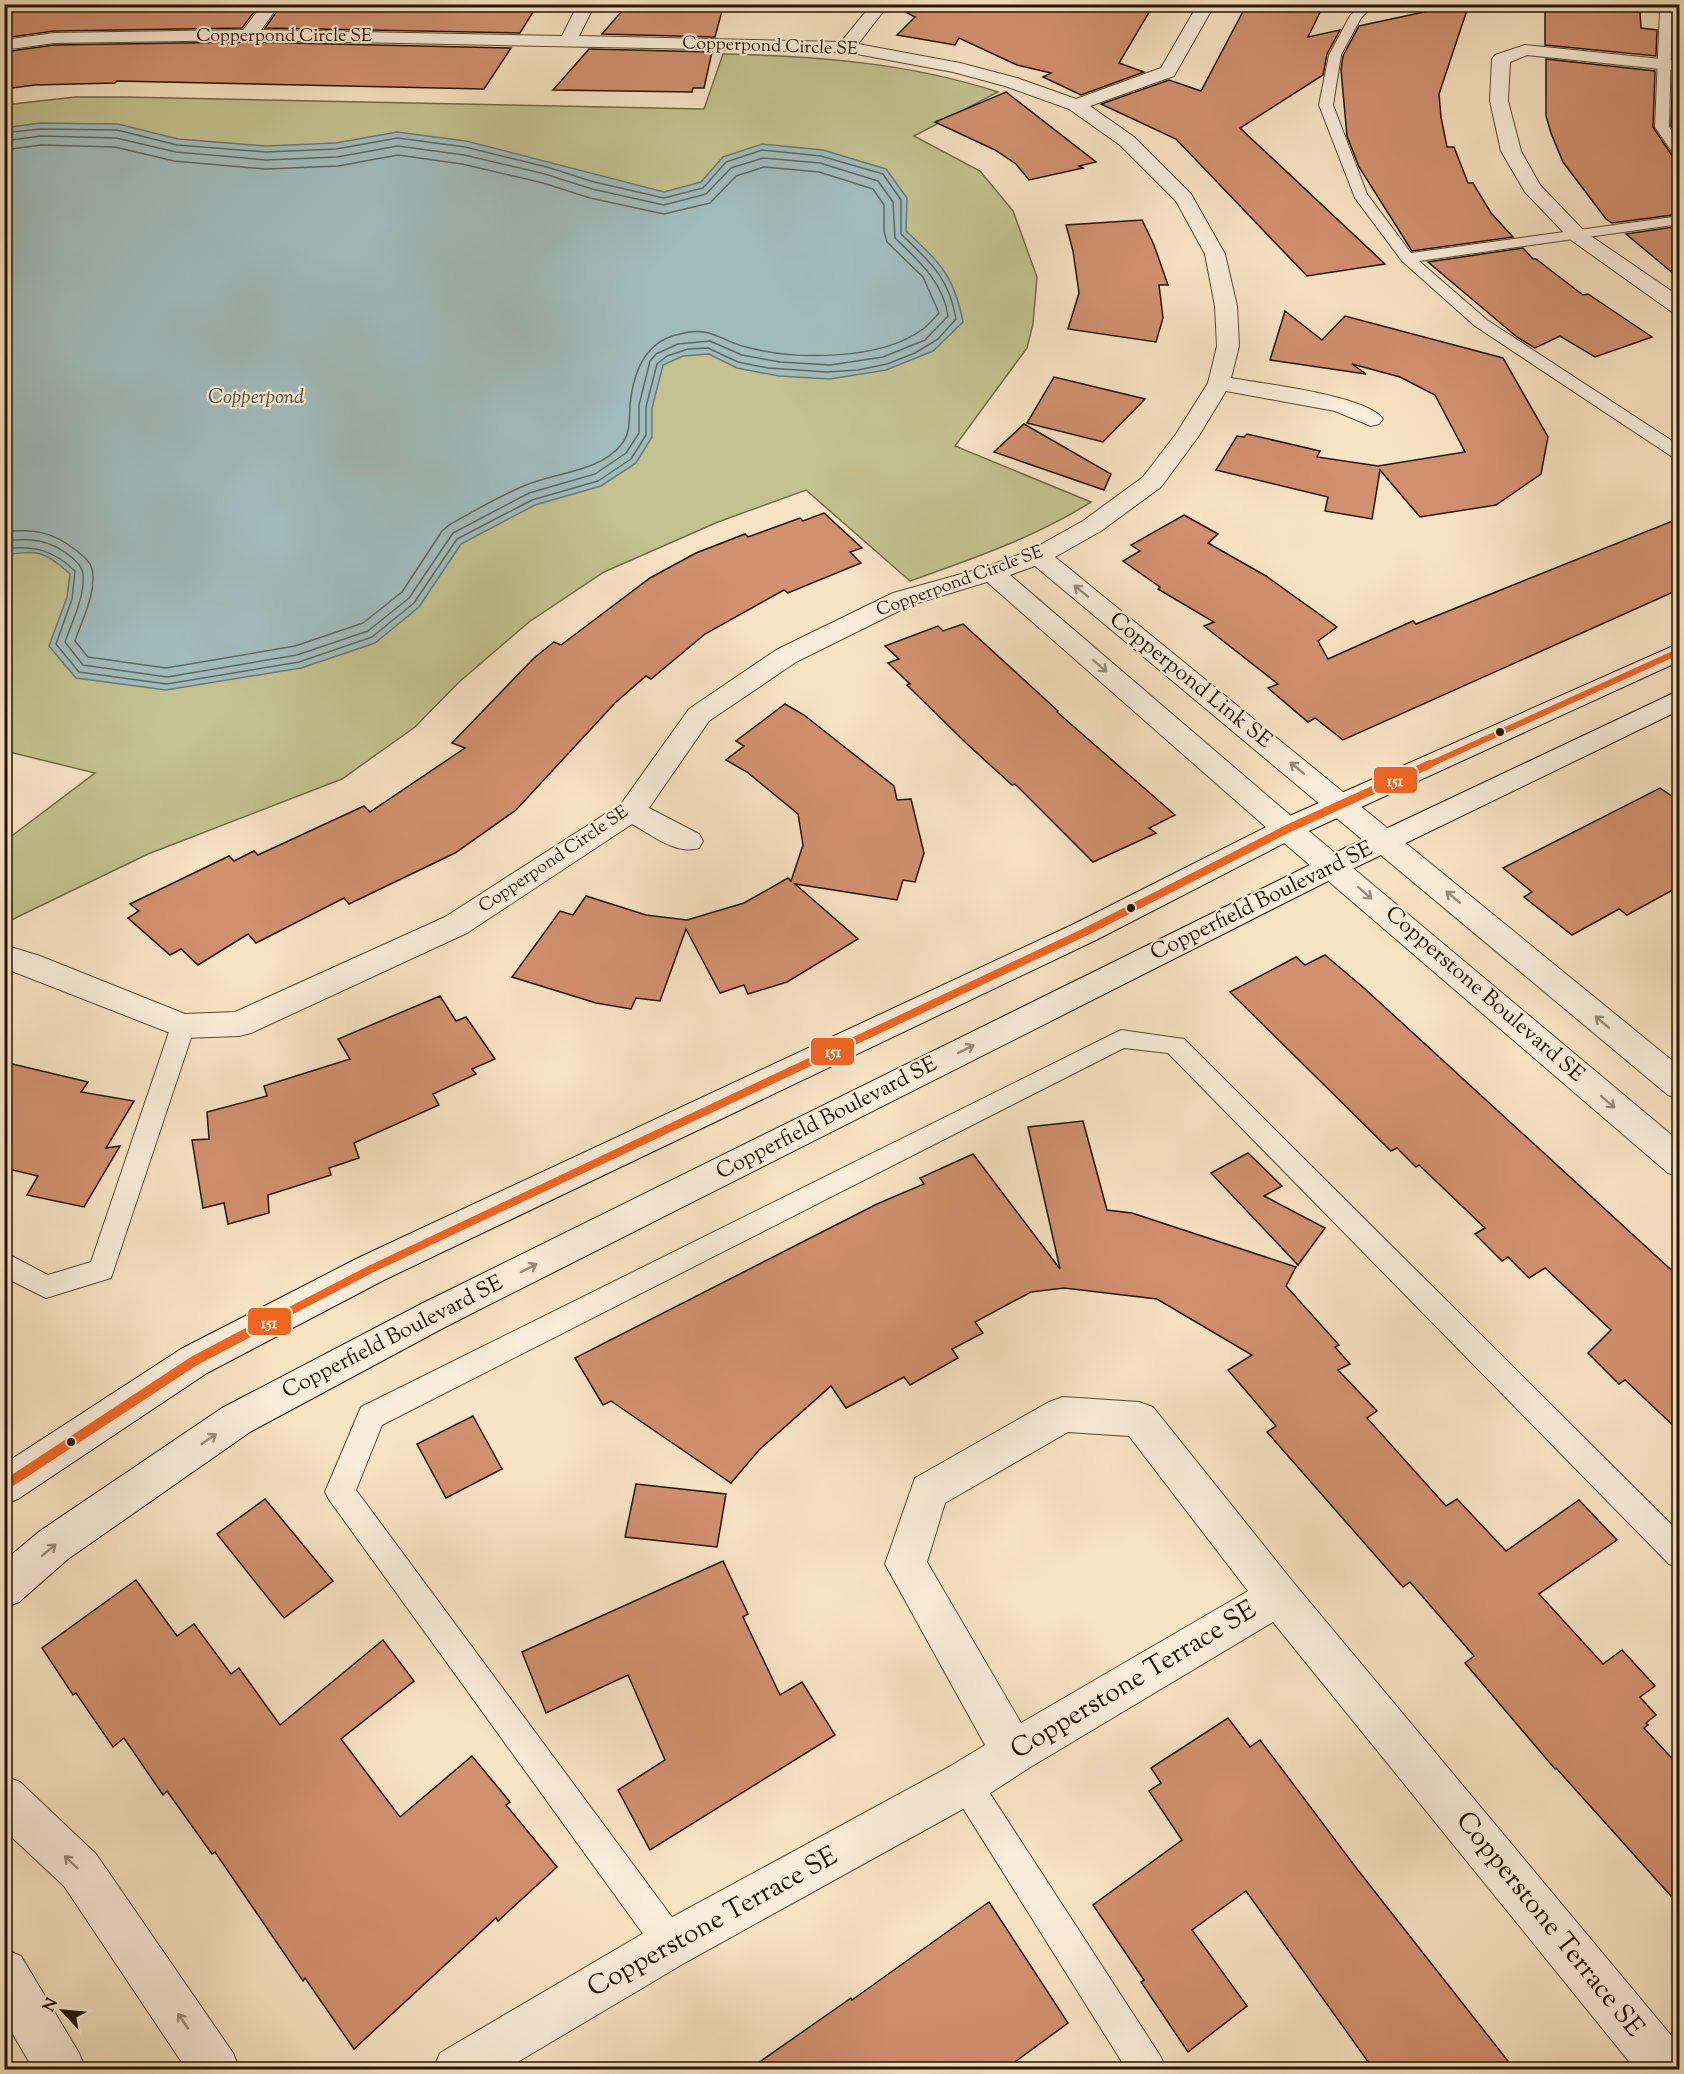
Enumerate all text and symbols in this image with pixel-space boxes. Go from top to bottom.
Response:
street label: Copperpond Circle SE [196,24,372,50]
street label: Copperpond Circle SE [682,31,858,63]
water label: Copperpond [208,384,304,413]
street label: Copperpond Circle SE [873,540,1047,624]
one-way arrow [1073,585,1089,598]
street label: Copperpond Link SE [1102,605,1278,757]
one-way arrow [1092,659,1107,673]
unlabelled marker [1494,726,1506,738]
one-way arrow [1289,762,1305,775]
line badge: 151 [1373,766,1418,794]
text: 151 [1387,771,1404,794]
street label: Copperpond Circle SE [474,800,634,920]
street label: Copperfield Boulevard SE [1145,834,1379,970]
one-way arrow [1357,886,1372,900]
one-way arrow [1445,891,1461,904]
street label: Copperstone Boulevard SE [1377,899,1591,1091]
unlabelled marker [1125,902,1137,914]
one-way arrow [1595,1015,1610,1029]
line badge: 151 [810,1037,855,1066]
text: 151 [825,1042,842,1065]
one-way arrow [957,1043,975,1055]
street label: Copperfield Boulevard SE [711,1049,943,1189]
one-way arrow [1600,1095,1615,1109]
one-way arrow [519,1262,537,1273]
street label: Copperfield Boulevard SE [277,1268,509,1408]
line badge: 151 [247,1307,292,1336]
text: 151 [261,1313,278,1336]
one-way arrow [200,1433,216,1445]
unlabelled marker [65,1436,77,1448]
one-way arrow [41,1543,56,1557]
street label: Copperstone Terrace SE [1004,1592,1264,1770]
street label: Copperstone Terrace SE [1445,1804,1653,2046]
street label: Copperstone Terrace SE [581,1838,845,2008]
one-way arrow [64,1854,79,1869]
north arrow [33,1981,93,2041]
text: N [39,1995,65,2016]
one-way arrow [177,2013,189,2030]

